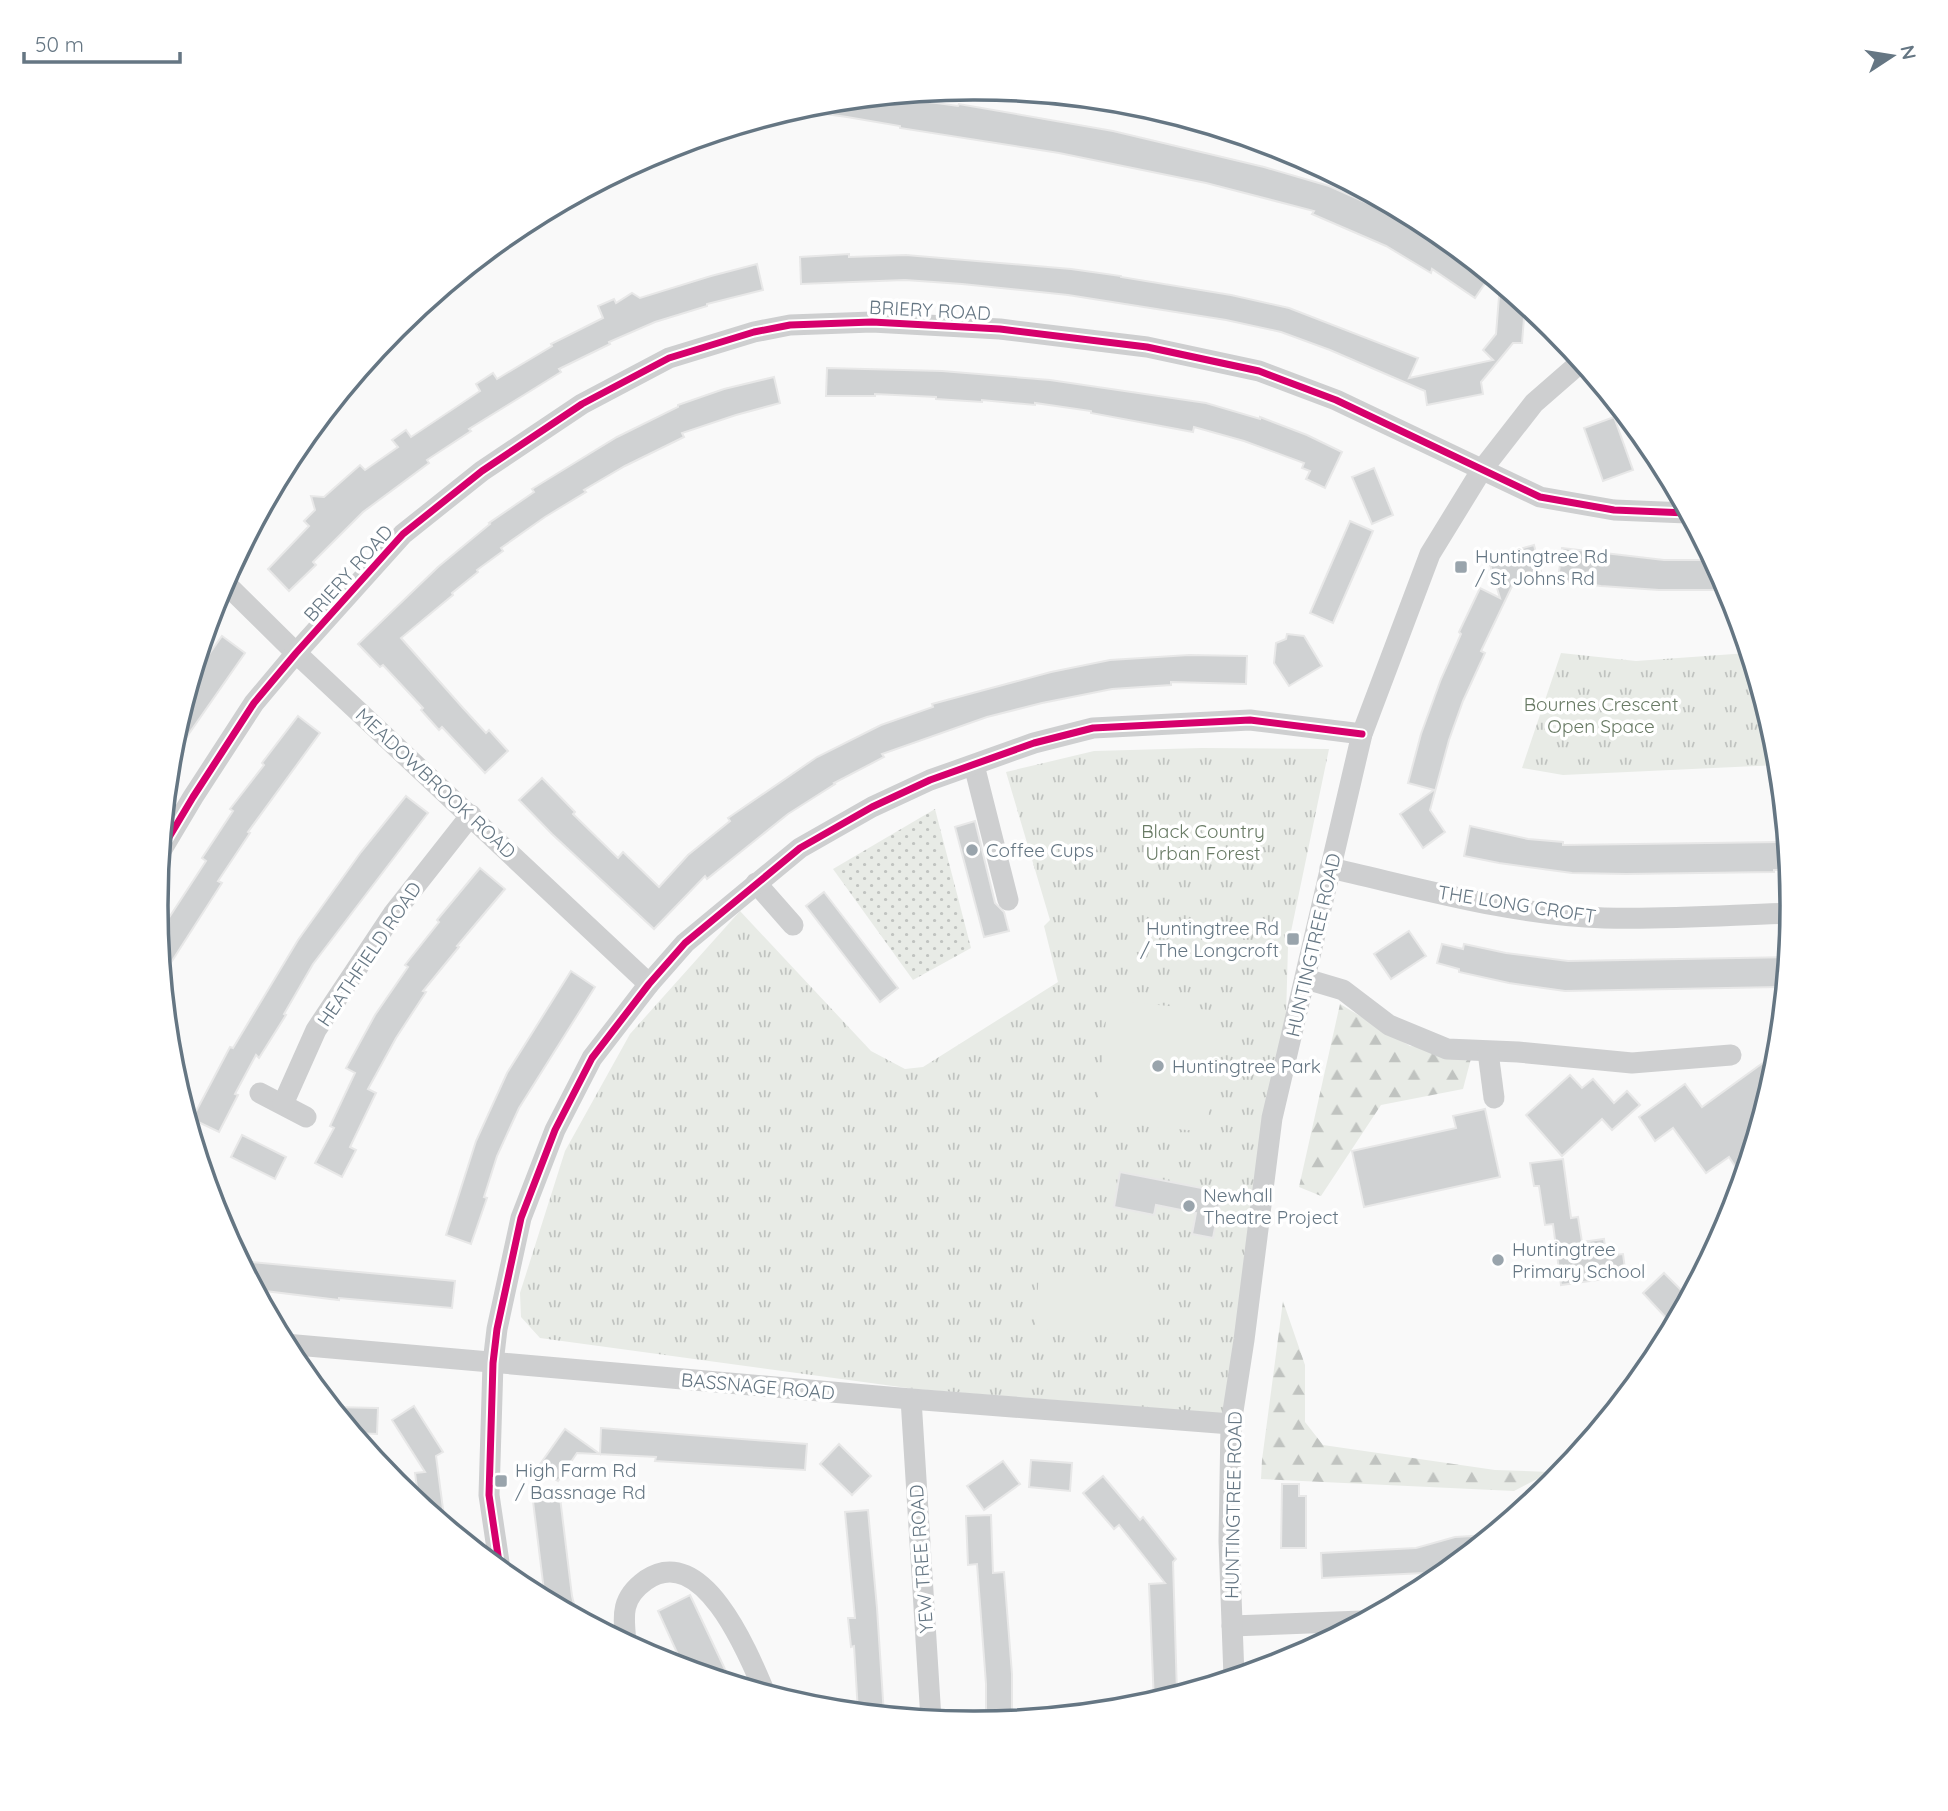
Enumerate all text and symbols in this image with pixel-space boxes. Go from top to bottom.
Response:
scale bar [24,21,180,65]
north arrow [1857,21,1927,91]
text: 50 m [35,31,84,57]
text: N [1895,43,1922,62]
street label: BRIERY ROAD [869,295,991,325]
street label: BRIERY ROAD [298,520,398,626]
place label: Huntingtree Rd / St Johns Rd [1475,544,1608,590]
marker: Huntingtree Rd / St Johns Rd [1453,559,1469,575]
park label: Bournes Crescent Open Space [1524,692,1678,738]
street label: MEADOWBROOK ROAD [351,703,521,863]
park label: Black Country Urban Forest [1141,819,1265,865]
place label: Coffee Cups [986,838,1094,862]
marker: Coffee Cups [964,842,980,858]
street label: HUNTINGTREE ROAD [1280,851,1346,1039]
street label: HEATHFIELD ROAD [312,877,426,1031]
street label: THE LONG CROFT [1436,880,1598,928]
place label: Huntingtree Rd / The Longcroft [1140,916,1279,962]
marker: Huntingtree Rd / The Longcroft [1285,931,1301,947]
place label: Huntingtree Park [1172,1054,1321,1078]
marker: Huntingtree Park [1150,1058,1166,1074]
place label: Newhall Theatre Project [1203,1183,1339,1229]
marker: Newhall Theatre Project [1181,1198,1197,1214]
place label: Huntingtree Primary School [1512,1237,1645,1283]
marker: Huntingtree Primary School [1490,1252,1506,1268]
street label: BASSNAGE ROAD [680,1367,836,1405]
street label: HUNTINGTREE ROAD [1219,1411,1247,1599]
place label: High Farm Rd / Bassnage Rd [515,1458,646,1504]
marker: High Farm Rd / Bassnage Rd [493,1473,509,1489]
street label: YEW TREE ROAD [904,1484,938,1634]

